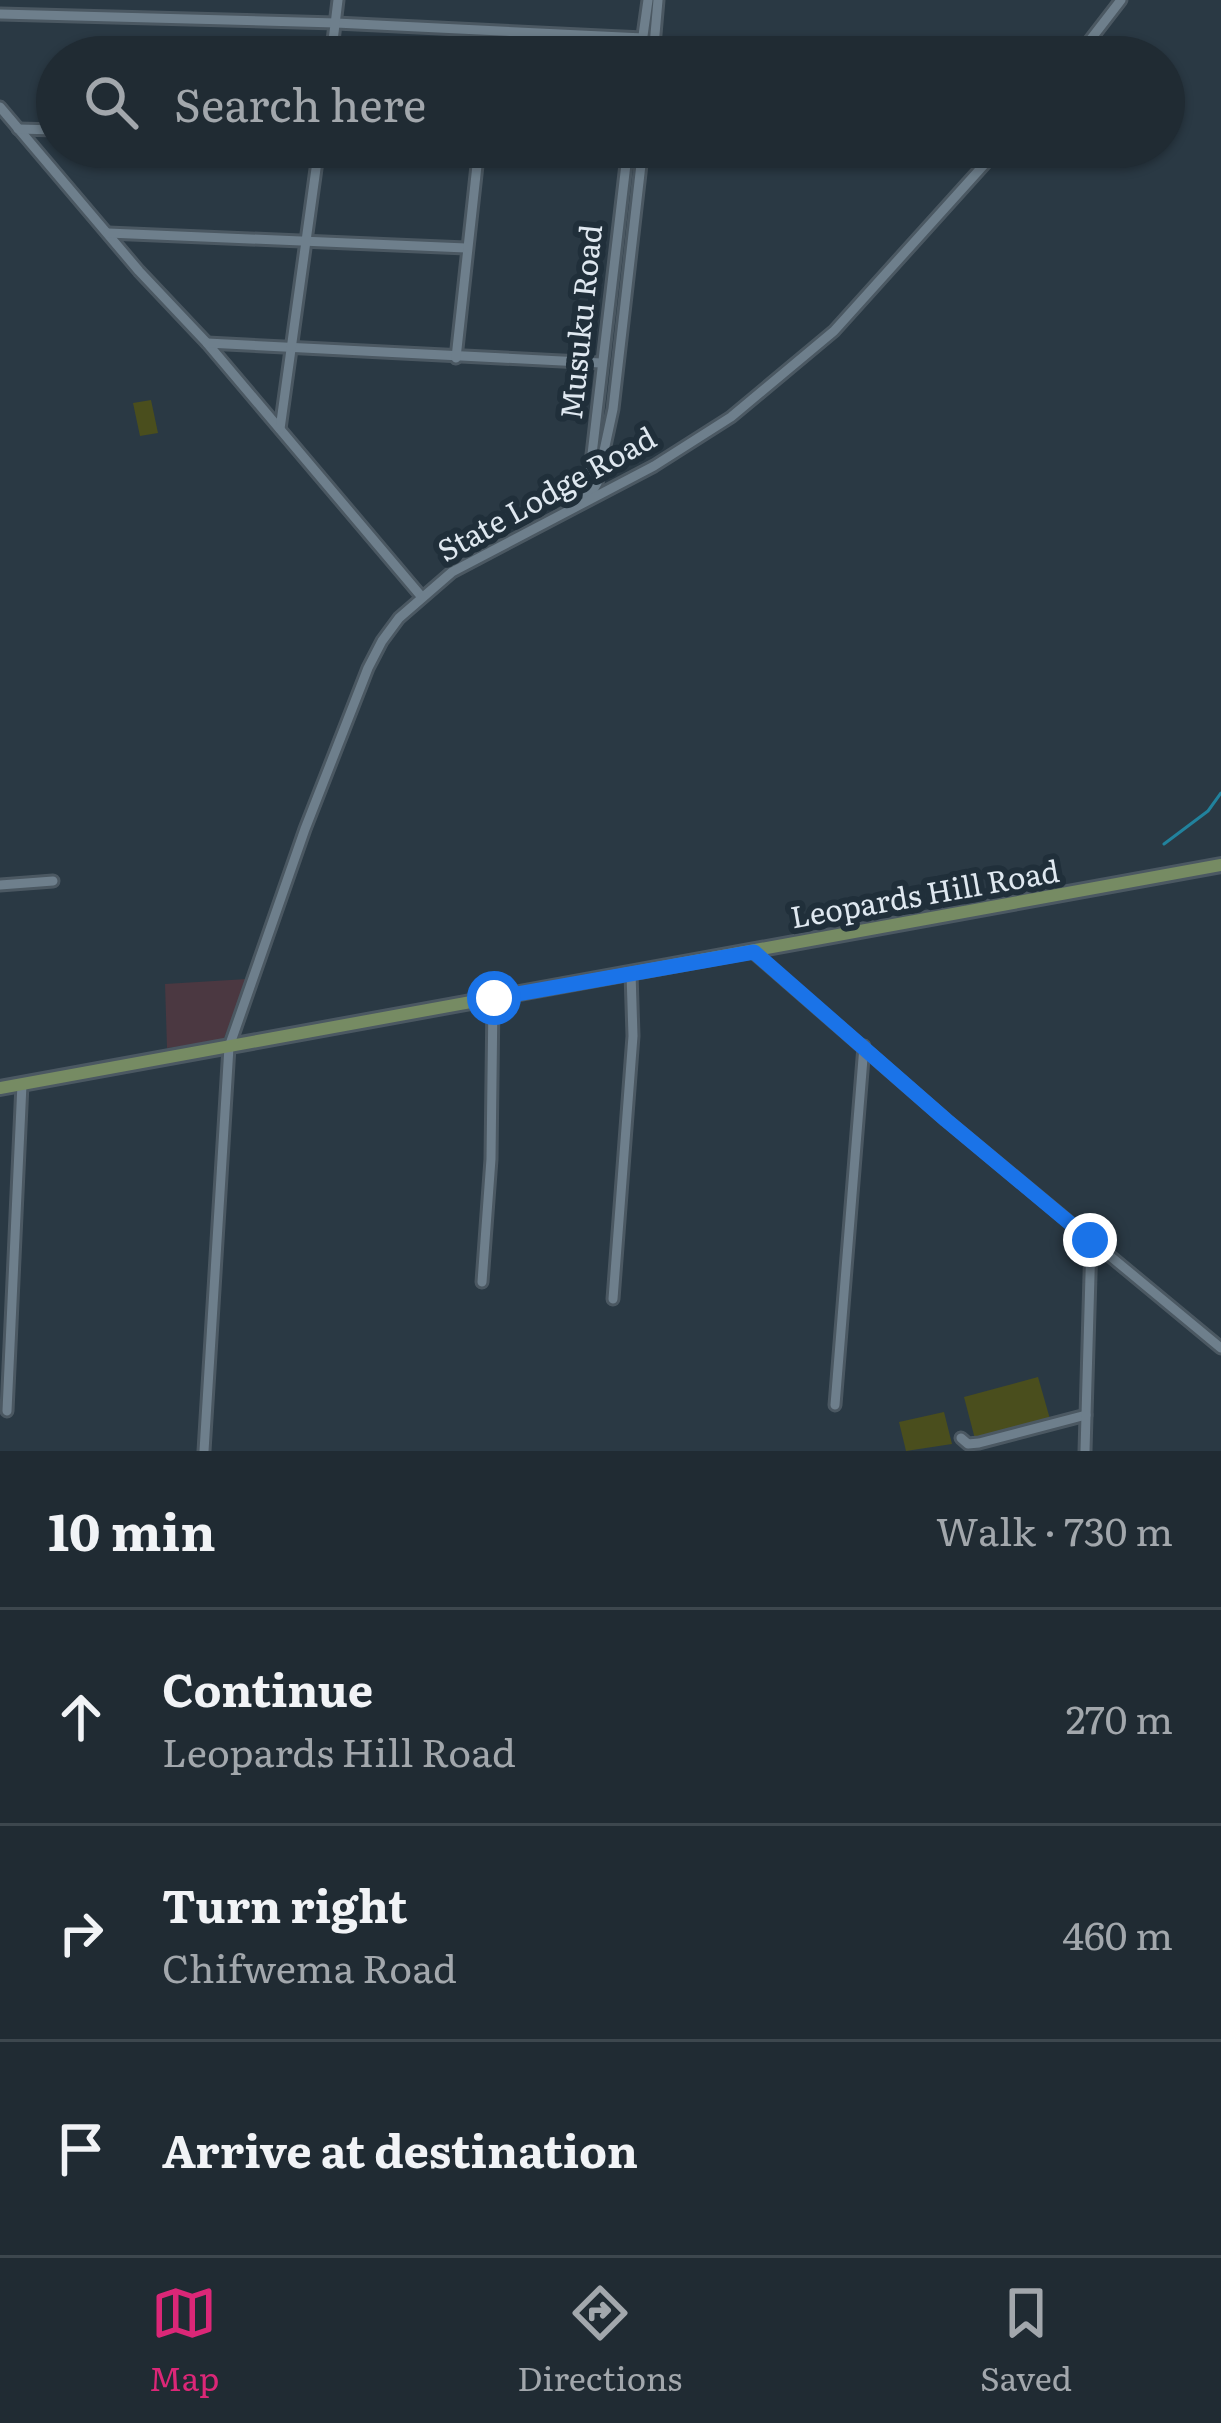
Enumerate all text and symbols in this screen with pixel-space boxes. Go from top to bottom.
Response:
search box [36,36,1185,168]
icon: search [78,69,144,135]
text: Search here [174,69,426,136]
street label: Musuku Road [547,222,611,421]
street label: State Lodge Road [428,414,663,571]
street label: Leopards Hill Road [787,847,1062,937]
route start [467,971,521,1025]
route end [1063,1213,1117,1267]
text: 10 min [48,1491,216,1567]
text: Walk · 730 m [936,1500,1173,1558]
text: Continue [162,1654,373,1721]
icon: ahead [48,1684,114,1750]
text: 270 m [1066,1688,1173,1746]
text: Leopards Hill Road [162,1721,516,1779]
text: Turn right [162,1870,408,1937]
icon: right [48,1900,114,1966]
text: 460 m [1062,1904,1173,1962]
text: Chifwema Road [162,1937,457,1995]
text: Arrive at destination [162,2115,638,2182]
icon: arrive [48,2116,114,2182]
tab: Map [149,2280,219,2401]
tab: Directions [517,2280,682,2401]
tab: Saved [980,2280,1072,2401]

